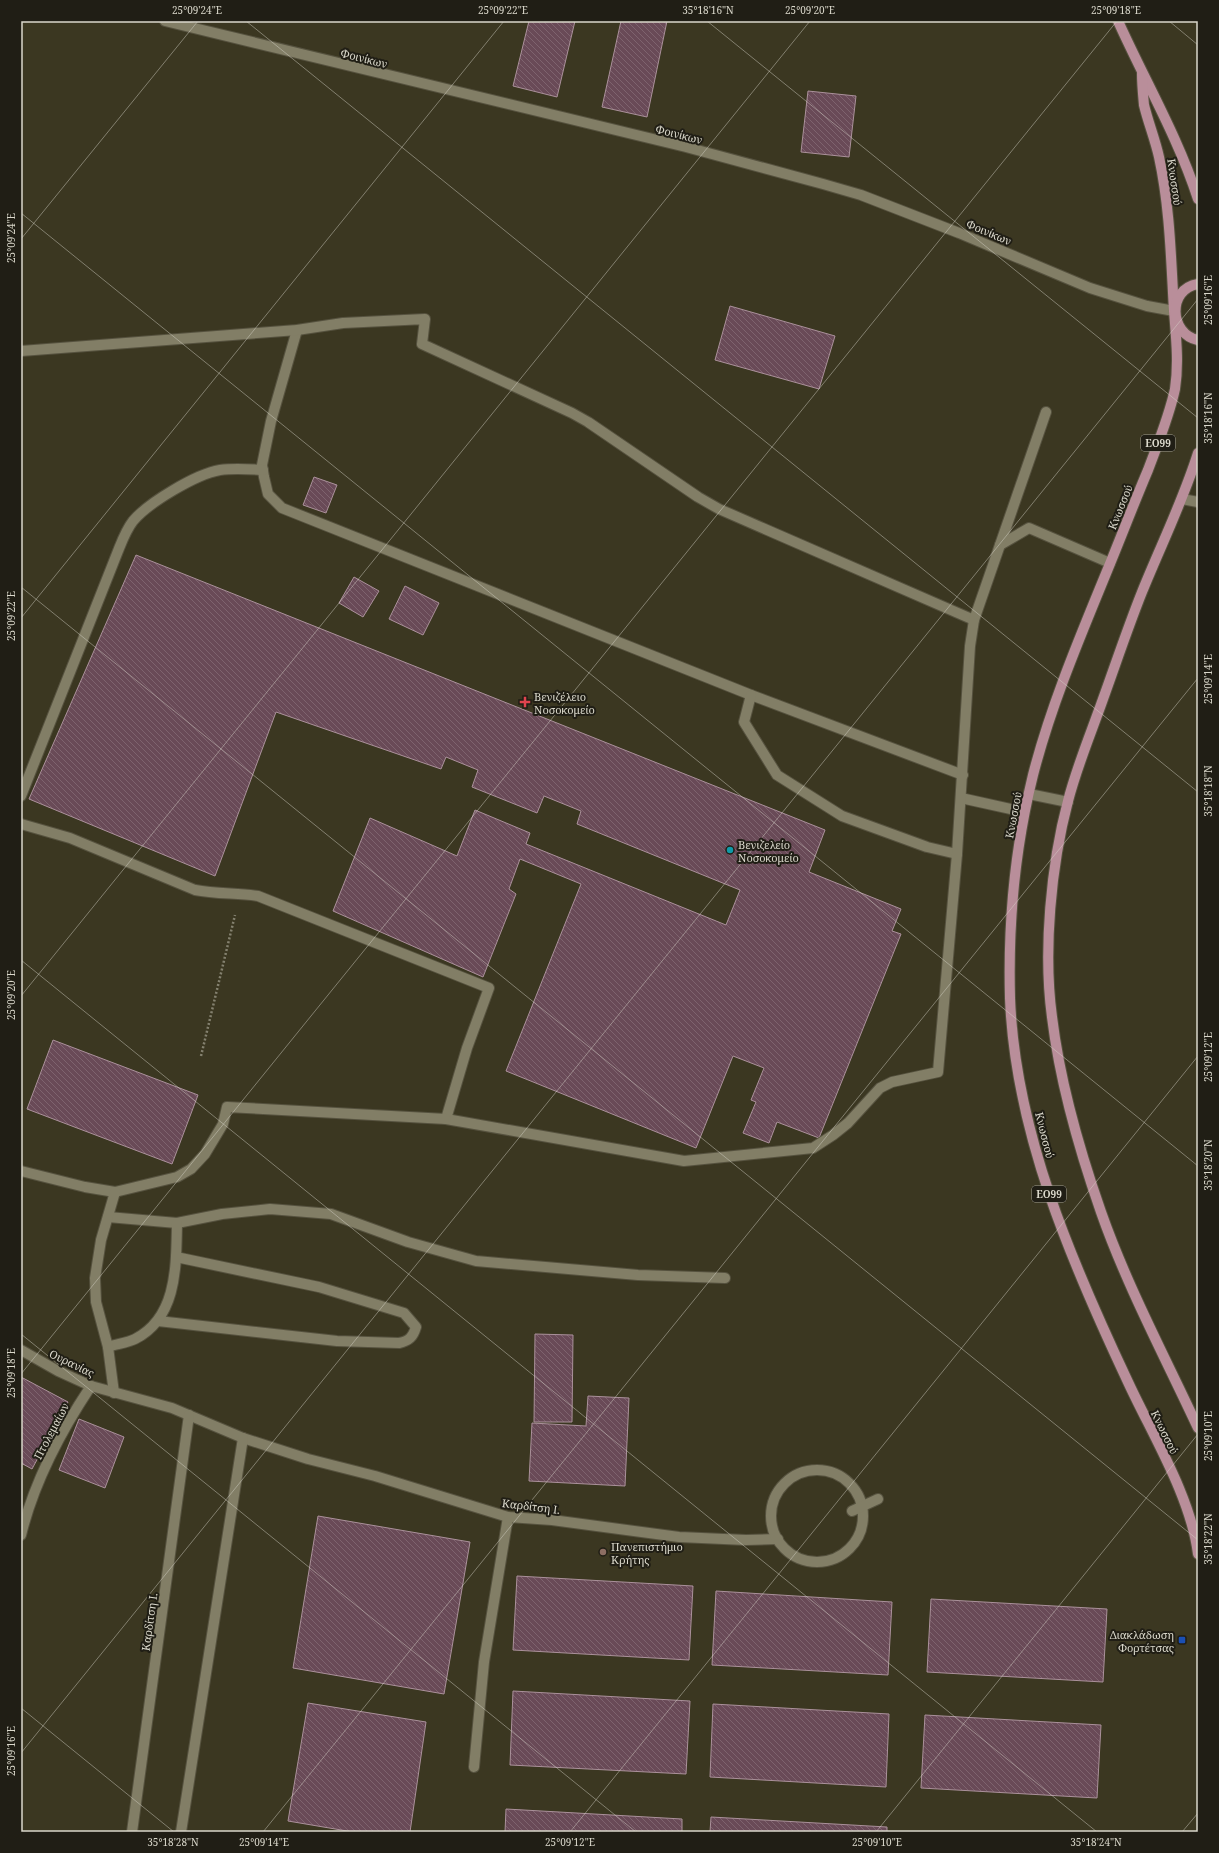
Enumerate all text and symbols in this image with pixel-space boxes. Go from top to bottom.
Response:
text: 25°09'24"E [172,3,222,17]
text: 25°09'22"E [478,3,528,17]
text: 35°18'16"N [682,3,734,17]
text: 25°09'20"E [785,3,835,17]
text: 25°09'18"E [1091,3,1141,17]
street label: Φοινίκων [339,45,389,71]
street label: Φοινίκων [654,121,704,147]
street label: Κνωσσού [1164,158,1186,206]
text: 25°09'24"E [4,213,18,263]
street label: Φοινίκων [964,216,1014,248]
text: 25°09'16"E [1201,275,1215,325]
text: 35°18'16"N [1201,392,1215,444]
road number: ΕΟ99 [1141,435,1175,451]
street label: Κνωσσού [1104,482,1136,532]
text: 25°09'22"E [4,591,18,641]
text: 25°09'14"E [1201,654,1215,704]
place label: Βενιζέλειο Νοσοκομείο [534,689,595,717]
marker: Βενιζέλειο Νοσοκομείο [519,696,531,708]
text: 35°18'18"N [1201,765,1215,817]
street label: Κνωσσού [1001,790,1025,840]
place label: Βενιζελείο Νοσοκομείο [738,837,799,865]
marker: Βενιζελείο Νοσοκομείο [725,845,735,855]
text: 25°09'20"E [4,970,18,1020]
text: 25°09'12"E [1201,1032,1215,1082]
street label: Κνωσσού [1032,1110,1058,1160]
text: 35°18'20"N [1201,1139,1215,1191]
road number: ΕΟ99 [1032,1186,1066,1202]
street label: Ουρανίας [47,1346,97,1380]
text: 25°09'18"E [4,1348,18,1398]
street label: Πτολεμαίων [30,1400,72,1462]
street label: Κνωσσού [1148,1407,1182,1457]
text: 25°09'10"E [1201,1411,1215,1461]
street label: Καρδίτση Ι. [501,1495,561,1517]
text: 35°18'22"N [1201,1513,1215,1565]
place label: Πανεπιστήμιο Κρήτης [611,1539,683,1567]
marker: Πανεπιστήμιο Κρήτης [598,1547,608,1557]
street label: Καρδίτση Ι. [137,1592,161,1652]
place label: Διακλάδωση Φορτέτσας [1110,1627,1174,1655]
marker: Διακλάδωση Φορτέτσας [1177,1635,1187,1645]
text: 25°09'16"E [4,1726,18,1776]
text: 35°18'28"N [147,1835,199,1849]
text: 25°09'14"E [239,1835,289,1849]
text: 25°09'12"E [545,1835,595,1849]
text: 25°09'10"E [852,1835,902,1849]
text: 35°18'24"N [1070,1835,1122,1849]

